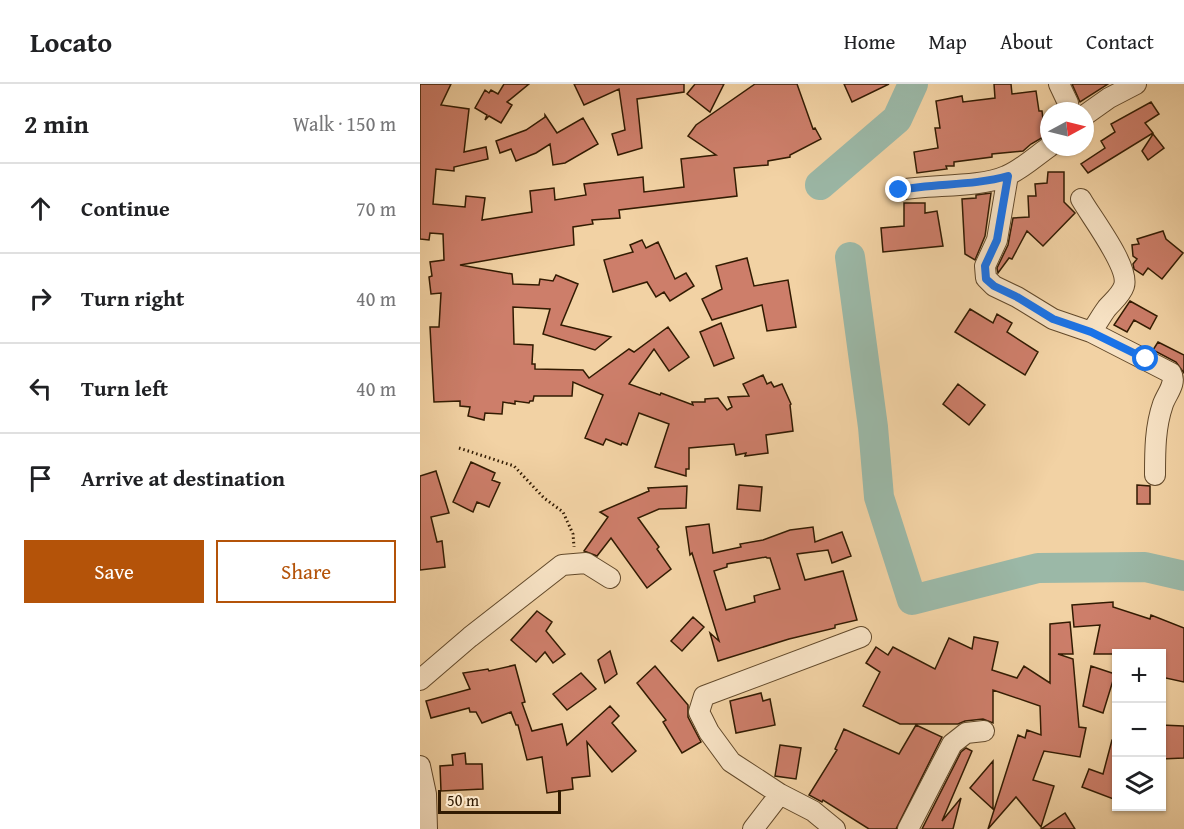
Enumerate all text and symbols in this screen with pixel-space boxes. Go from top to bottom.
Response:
text: Locato [30,21,112,62]
text: Home [844,26,895,57]
text: Map [928,26,967,57]
text: About [1000,26,1053,57]
text: Contact [1086,26,1154,57]
north arrow [1040,102,1094,156]
text: 2 min [24,104,89,143]
text: Walk · 150 m [293,109,396,138]
route end [885,176,911,202]
icon: ahead [24,192,57,225]
text: Continue [81,192,170,224]
text: 70 m [356,194,396,223]
icon: right [24,282,57,315]
text: Turn right [81,282,184,314]
text: 40 m [356,284,396,313]
route start [1132,345,1158,371]
icon: left [24,372,57,405]
text: Turn left [81,372,168,404]
text: 40 m [356,374,396,403]
icon: arrive [24,462,57,495]
text: Arrive at destination [81,462,285,494]
button: Save [24,540,204,603]
button: Share [216,540,396,603]
map controls [1112,649,1166,811]
button: + [1112,649,1166,703]
button: − [1112,703,1166,757]
button: layers [1112,757,1166,811]
scale bar [438,787,561,814]
text: 50 m [447,788,479,812]

